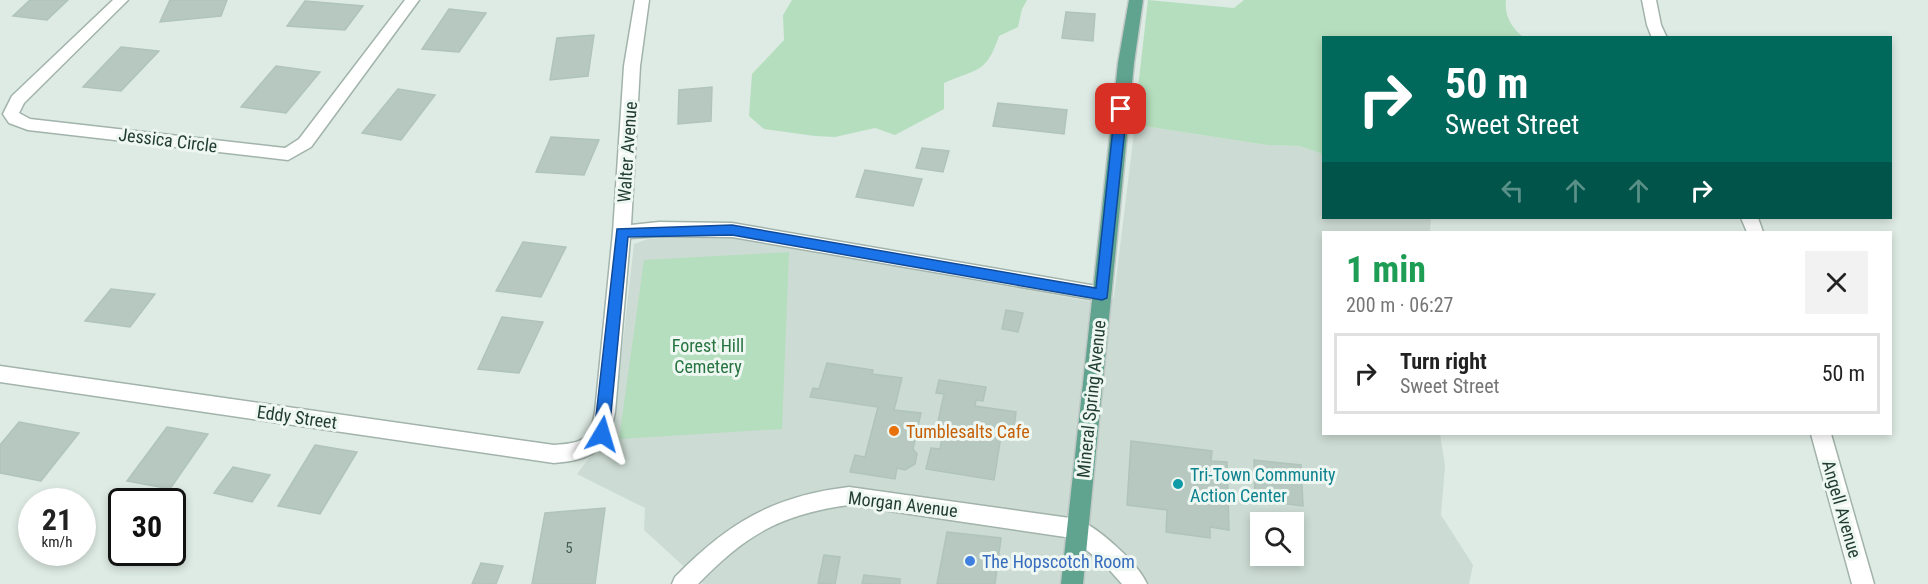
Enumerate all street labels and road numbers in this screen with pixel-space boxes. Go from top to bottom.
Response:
street label: Walter Avenue [613,101,641,203]
street label: Jessica Circle [117,124,219,156]
street label: Mineral Spring Avenue [1072,319,1110,479]
street label: Eddy Street [256,401,338,433]
street label: Angell Avenue [1818,458,1866,560]
street label: Morgan Avenue [847,487,959,521]

